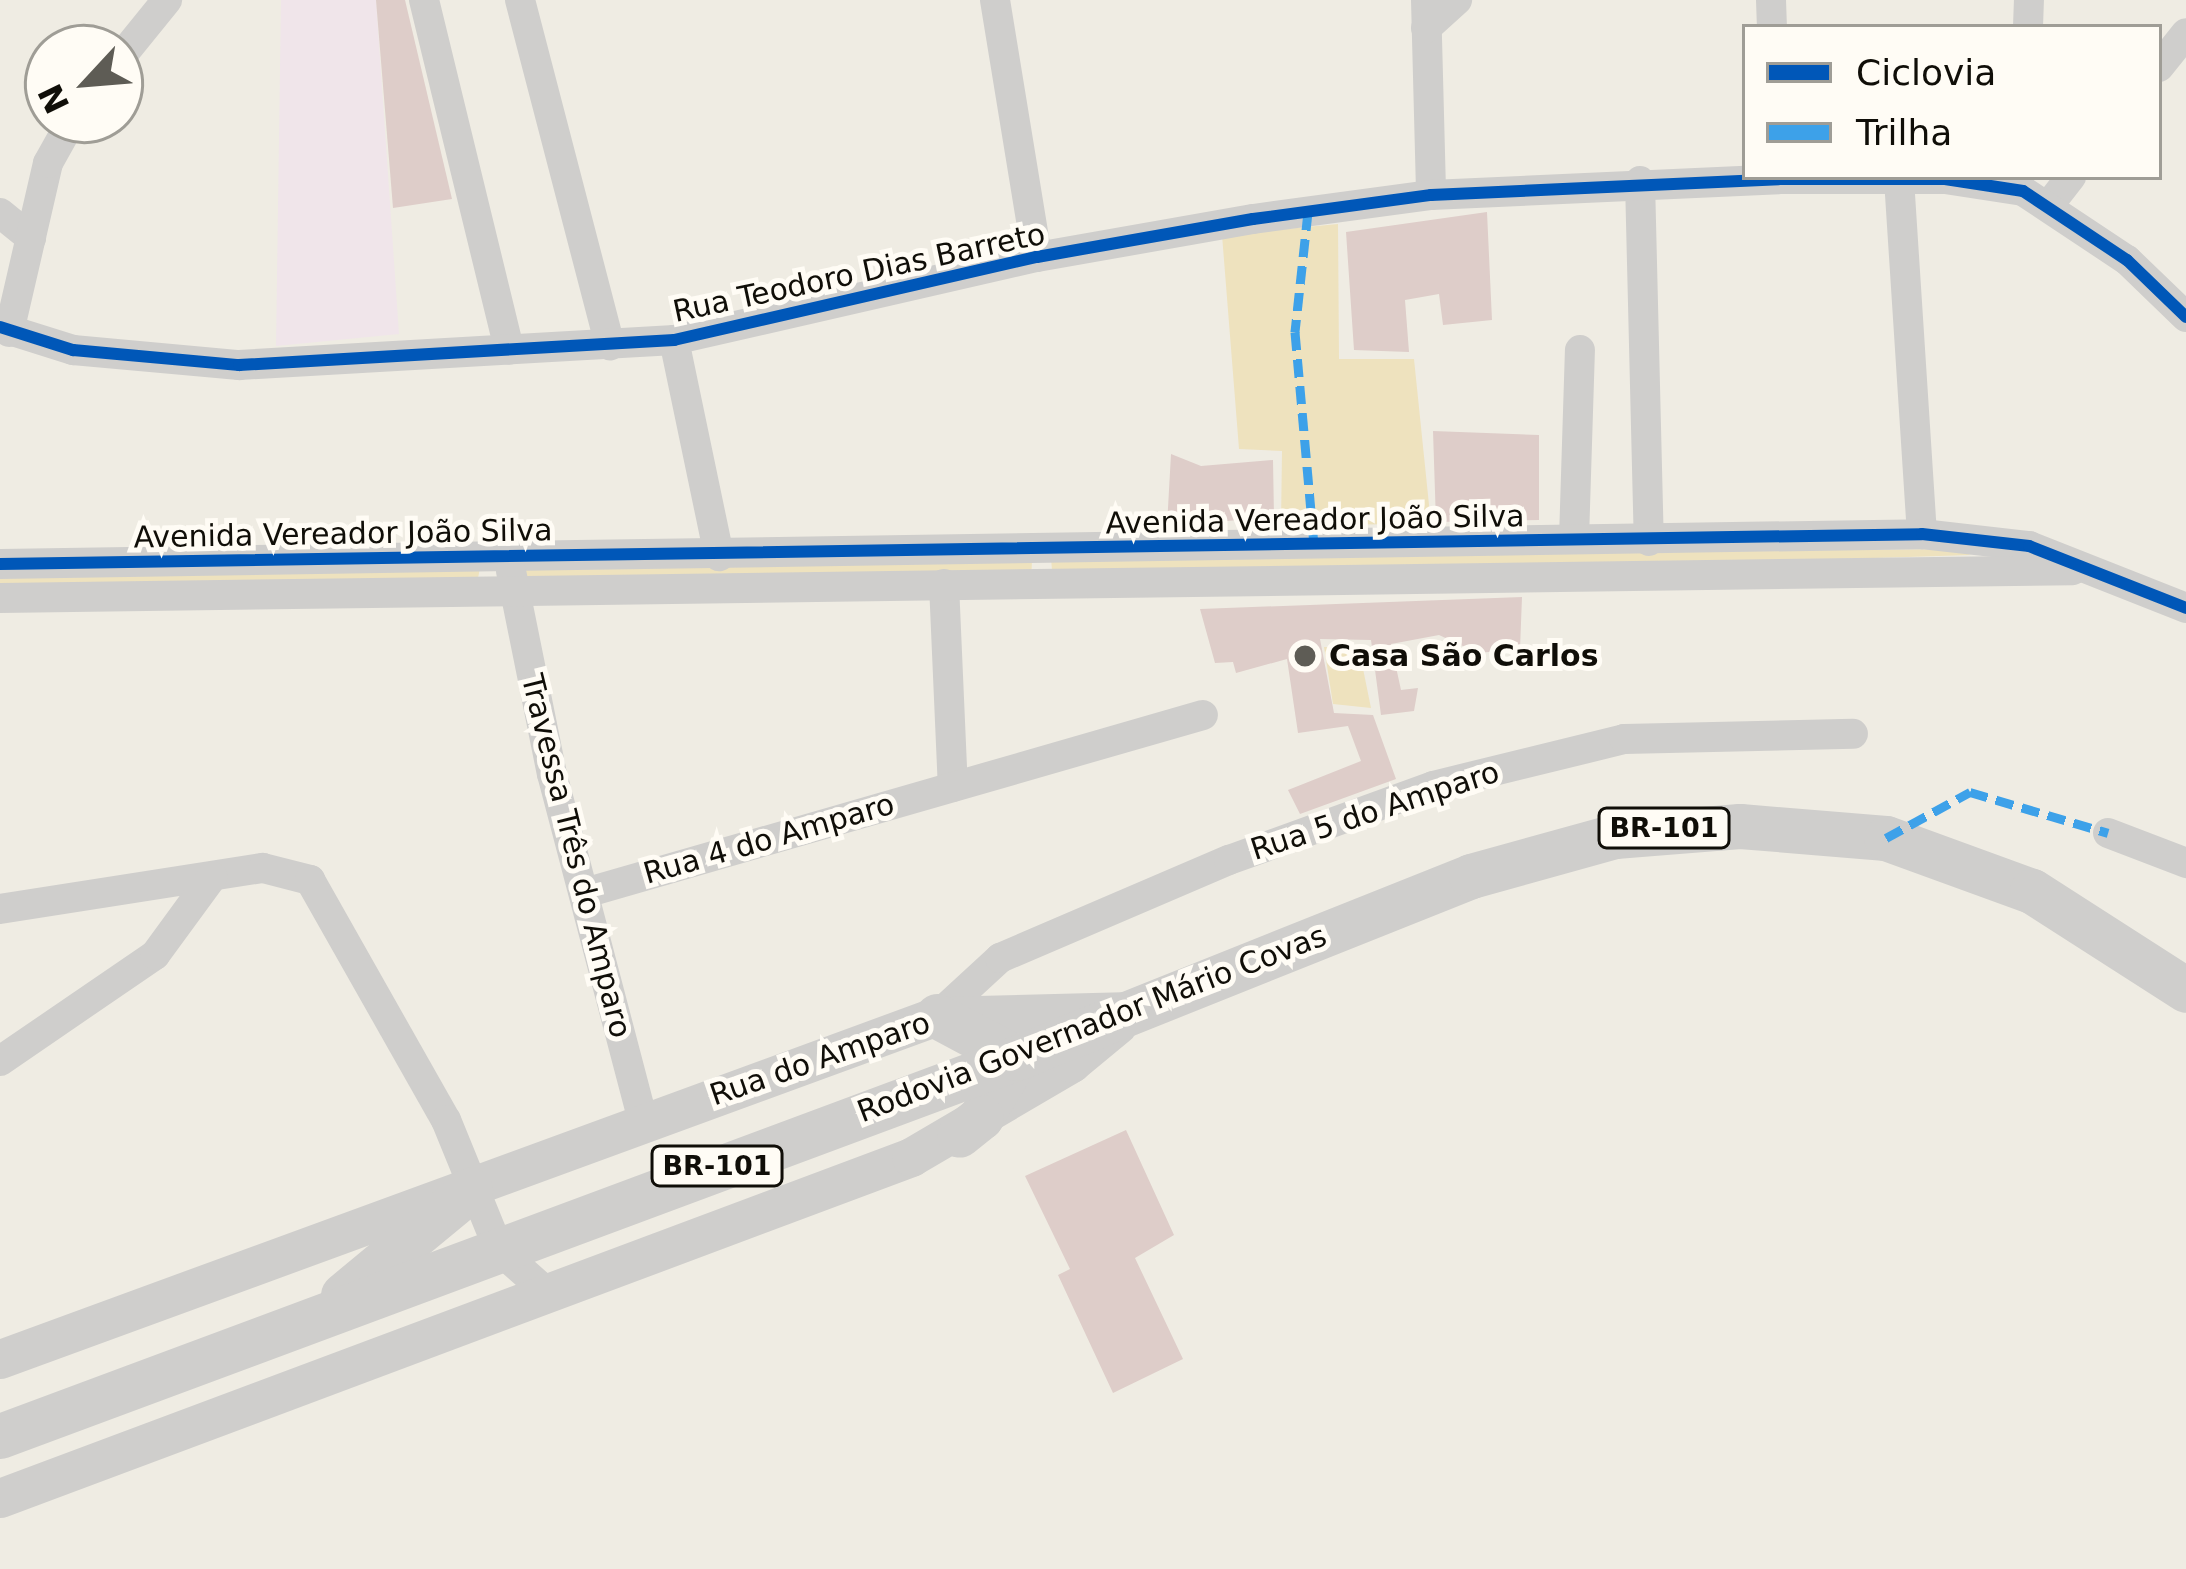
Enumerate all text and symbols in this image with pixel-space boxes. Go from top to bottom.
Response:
north arrow [24,24,144,144]
legend [1742,24,2162,180]
text: Ciclovia [1856,52,1996,93]
text: N [30,78,77,120]
text: Trilha [1856,112,1952,153]
street label: Rua Teodoro Dias Barreto [670,216,1048,330]
street label: Avenida Vereador João Silva [1105,498,1525,542]
street label: Avenida Vereador João Silva [133,512,553,556]
place label: Casa São Carlos [1329,638,1599,674]
marker: Casa São Carlos [1292,643,1318,669]
street label: Travessa Três do Amparo [513,671,639,1041]
street label: Rua 5 do Amparo [1246,754,1504,868]
street label: Rua 4 do Amparo [639,786,899,892]
road number: BR-101 [1595,807,1733,849]
street label: Rodovia Governador Mário Covas [852,918,1332,1130]
street label: Rua do Amparo [705,1004,935,1114]
road number: BR-101 [648,1145,786,1187]

